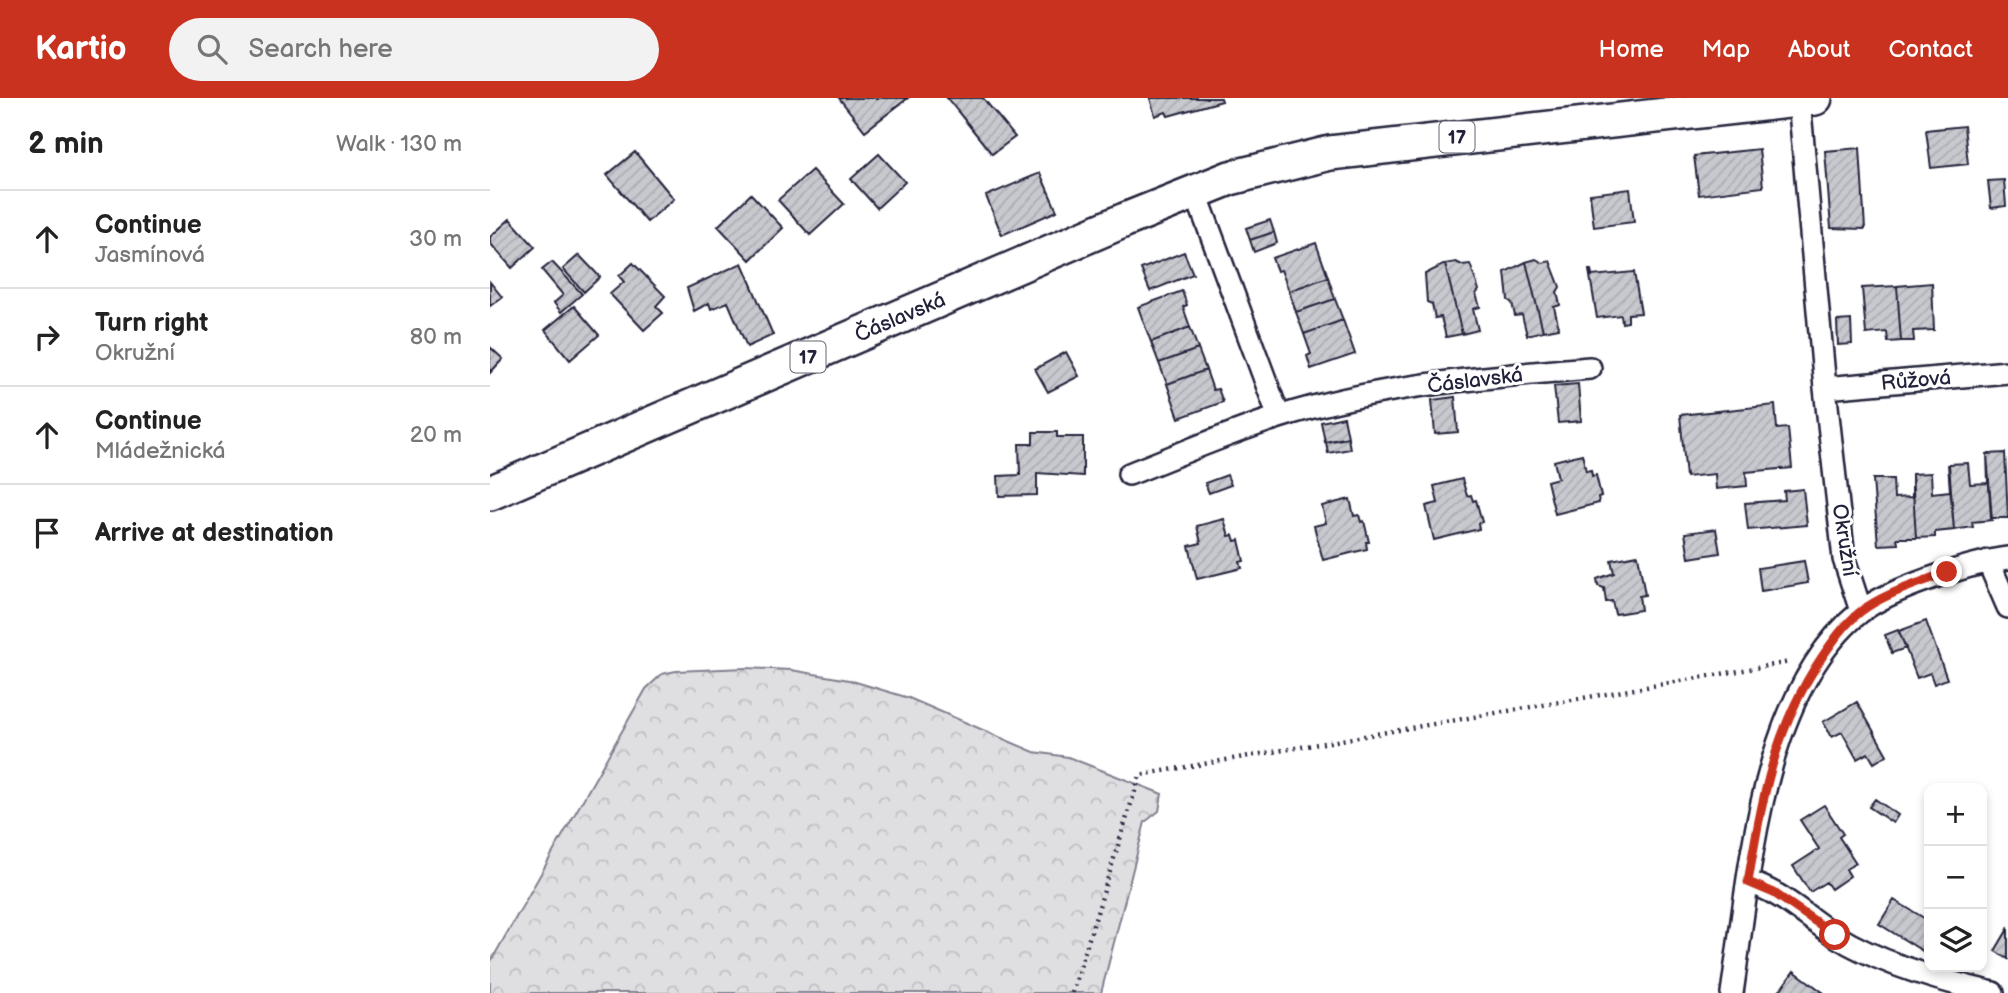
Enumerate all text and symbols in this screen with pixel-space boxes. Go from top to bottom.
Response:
search box [169,18,659,81]
text: Kartio [35,29,127,69]
icon: search [193,30,231,68]
text: Search here [249,34,393,65]
text: Home [1599,35,1664,64]
text: Map [1702,35,1750,64]
text: About [1788,35,1850,64]
text: Contact [1888,35,1973,64]
road number: 17 [1440,121,1474,152]
text: 2 min [28,126,104,162]
text: Walk · 130 m [336,130,462,158]
text: Continue [95,210,202,241]
icon: ahead [28,220,66,258]
text: 30 m [409,225,462,253]
text: Jasmínová [95,241,205,269]
street label: Čáslavská [851,286,949,348]
text: Turn right [95,308,208,339]
icon: right [28,318,66,356]
text: 80 m [410,323,462,351]
text: Okružní [95,339,175,367]
road number: 17 [790,342,826,372]
street label: Čáslavská [1426,361,1524,399]
street label: Růžová [1880,365,1952,396]
text: Continue [95,406,202,437]
icon: ahead [28,416,66,454]
text: 20 m [410,421,462,449]
text: Mládežnická [95,437,226,465]
street label: Okružní [1826,502,1863,579]
icon: arrive [28,514,66,552]
text: Arrive at destination [95,518,334,549]
route end [1931,556,1962,587]
map controls [1924,783,1987,972]
button: + [1924,783,1987,846]
button: − [1924,846,1987,909]
button: layers [1924,909,1987,972]
route start [1819,919,1850,950]

